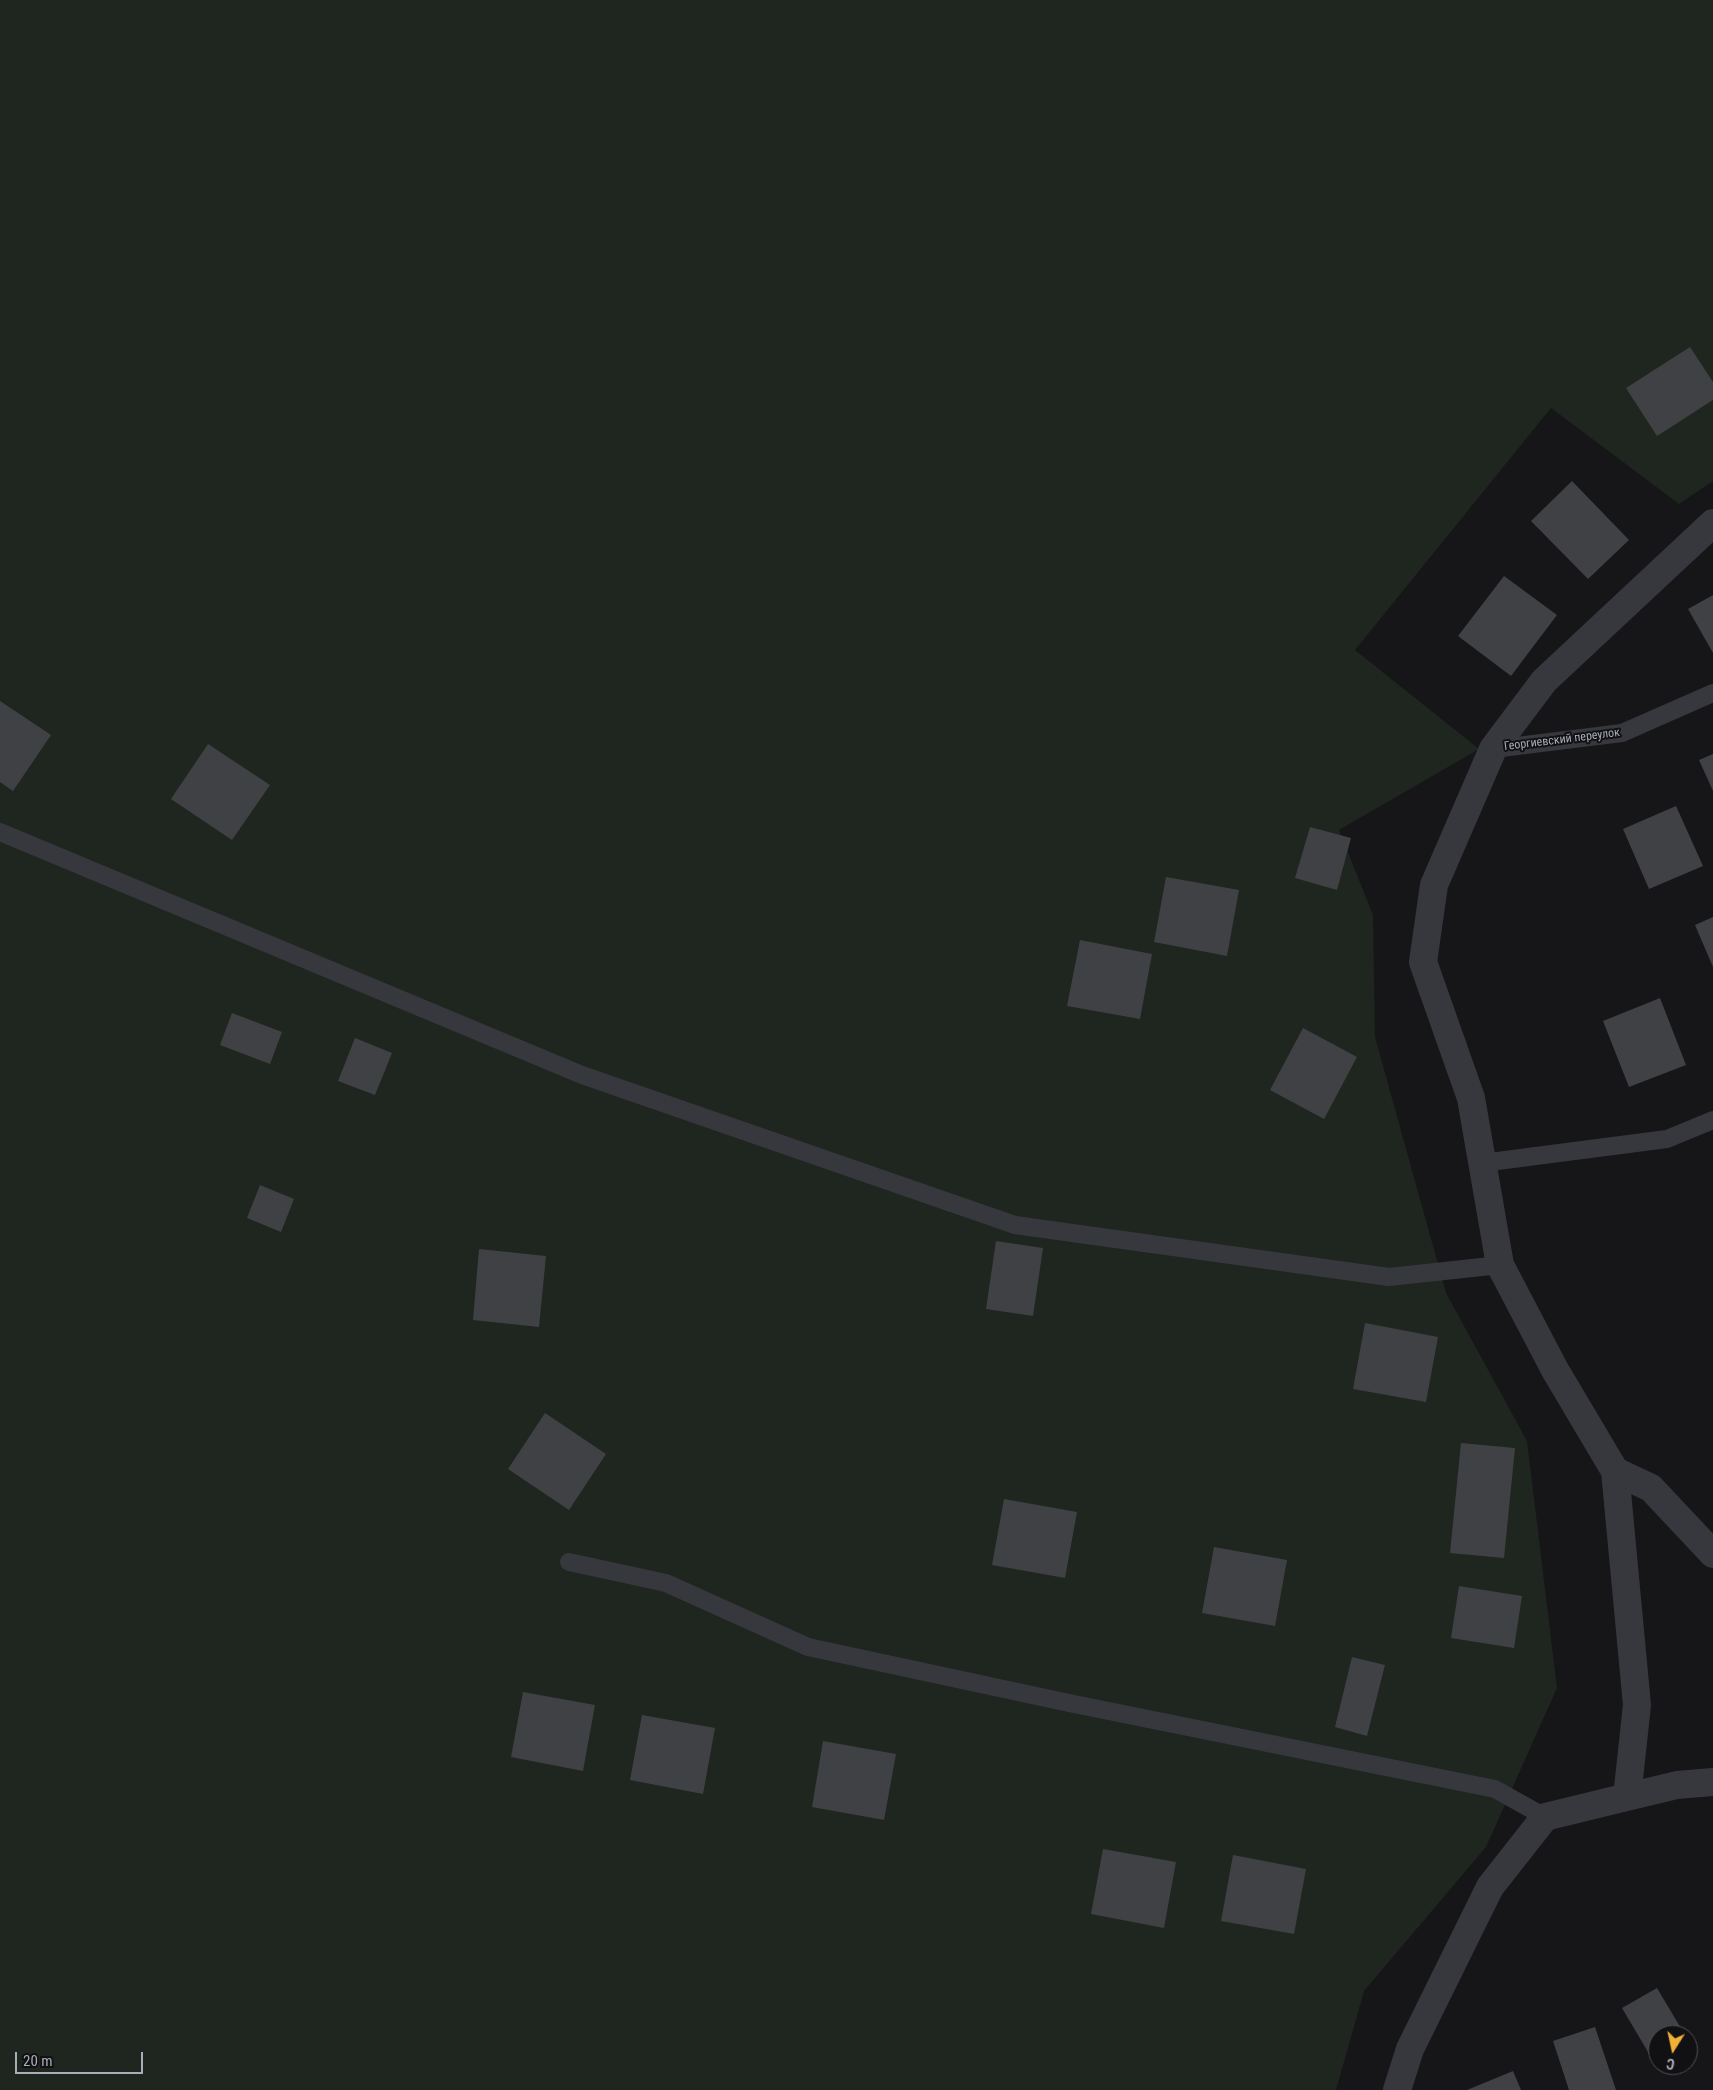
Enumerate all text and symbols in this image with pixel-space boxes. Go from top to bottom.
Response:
street label: Георгиевский переулок [1503,726,1621,754]
north arrow [1648,2025,1698,2075]
scale bar [18,2042,145,2074]
text: 20 m [23,2052,53,2070]
text: С [1665,2055,1676,2072]

